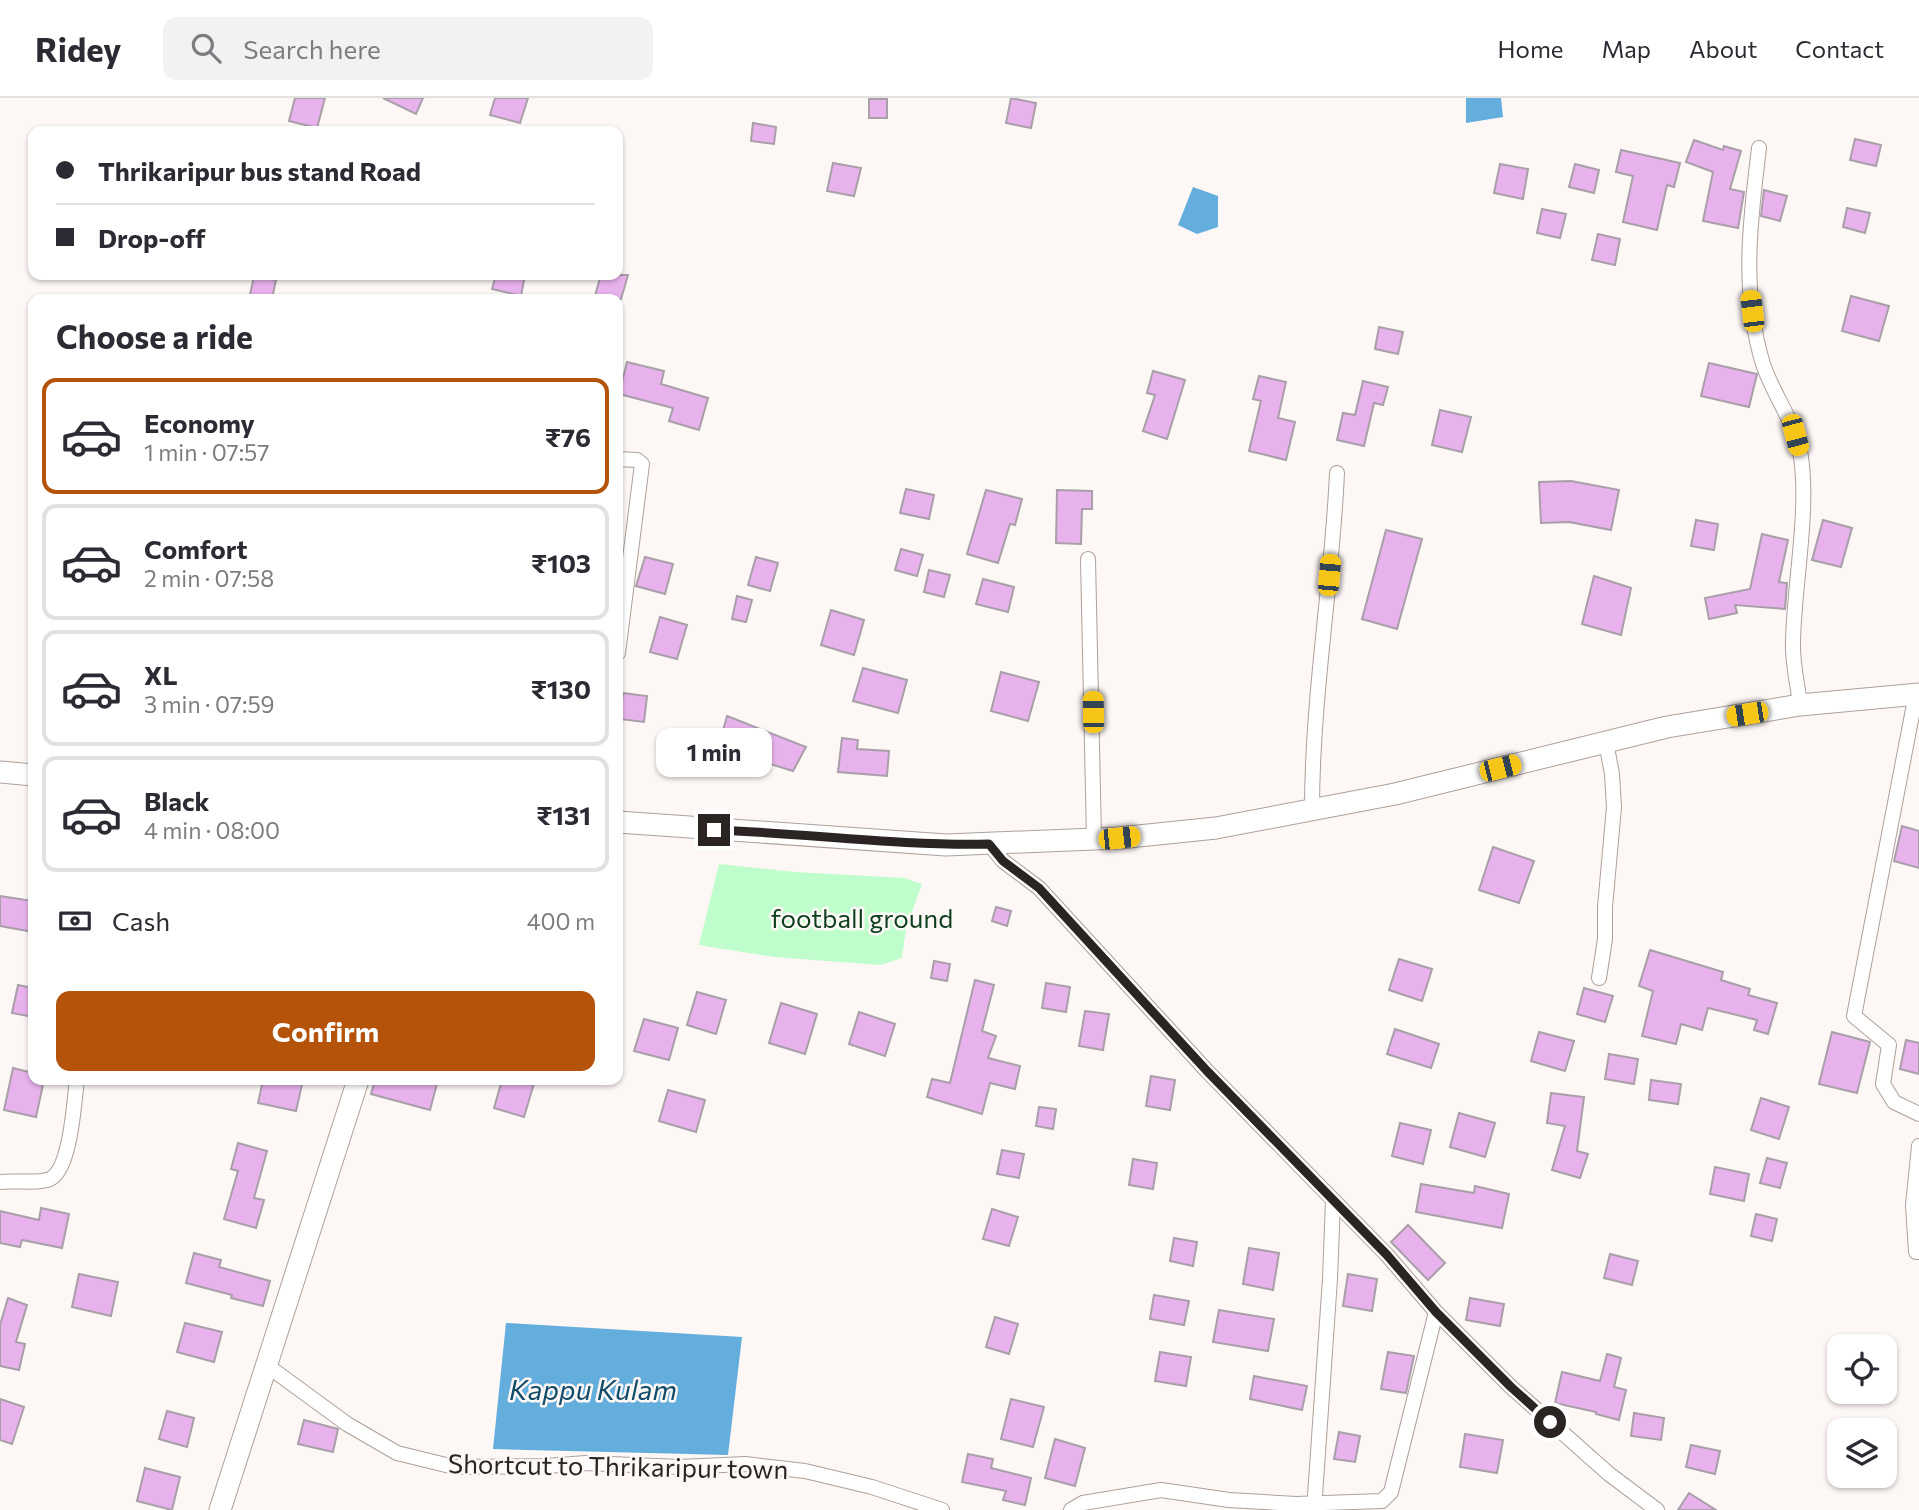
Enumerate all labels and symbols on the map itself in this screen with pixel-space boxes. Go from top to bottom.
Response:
car [1740,289,1765,333]
car [1780,412,1811,458]
car [1317,553,1342,597]
car [1083,691,1104,733]
car [1725,700,1770,728]
callout: 1 min [656,728,772,778]
car [1478,753,1523,783]
route end [698,814,730,846]
car [1098,825,1141,851]
park label: football ground [771,902,953,933]
water label: Kappu Kulam [509,1372,677,1406]
route start [1534,1406,1566,1438]
street label: Shortcut to Thrikaripur town [448,1447,789,1484]

